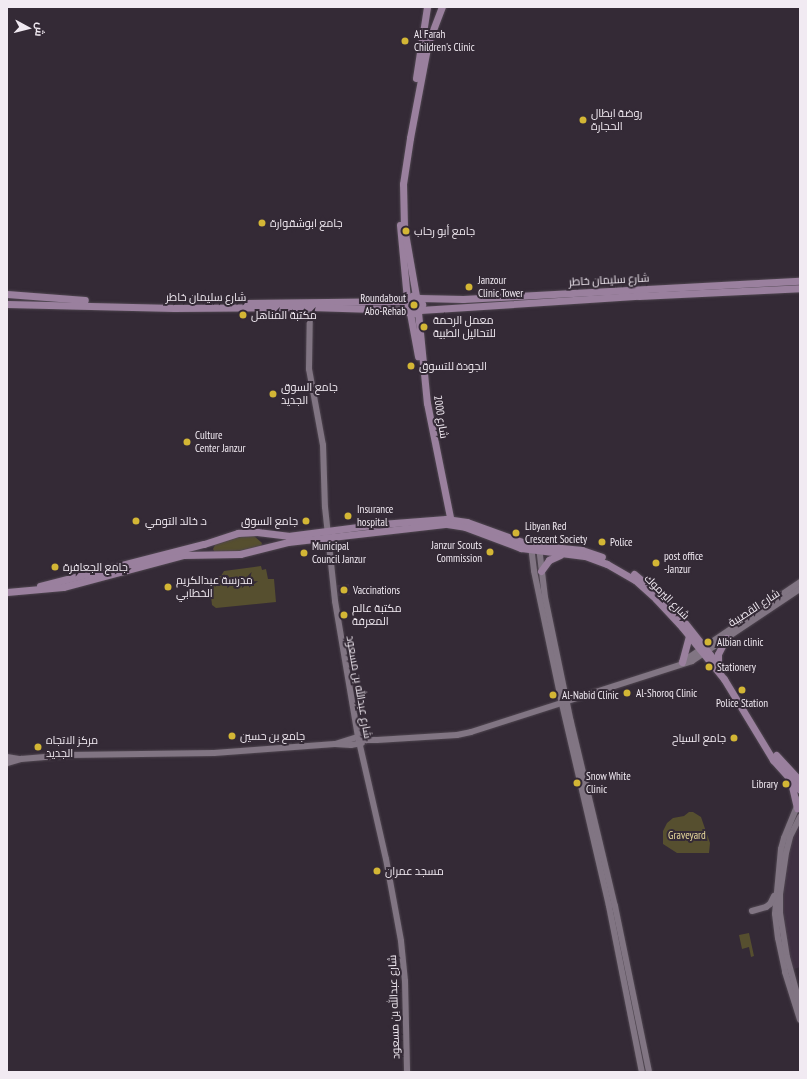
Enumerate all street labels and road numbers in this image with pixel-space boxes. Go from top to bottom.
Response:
street label: شارع سليمان خاطر [568,271,650,289]
street label: شارع سليمان خاطر [166,290,246,304]
street label: شارع 2000 [431,395,451,439]
street label: شارع اليرموك [642,572,692,622]
street label: شارع القصيبة [726,586,782,630]
street label: شارع عبدالله بن مسعود [343,634,375,740]
street label: شارع عبدالله بن مسعود [386,955,402,1059]

